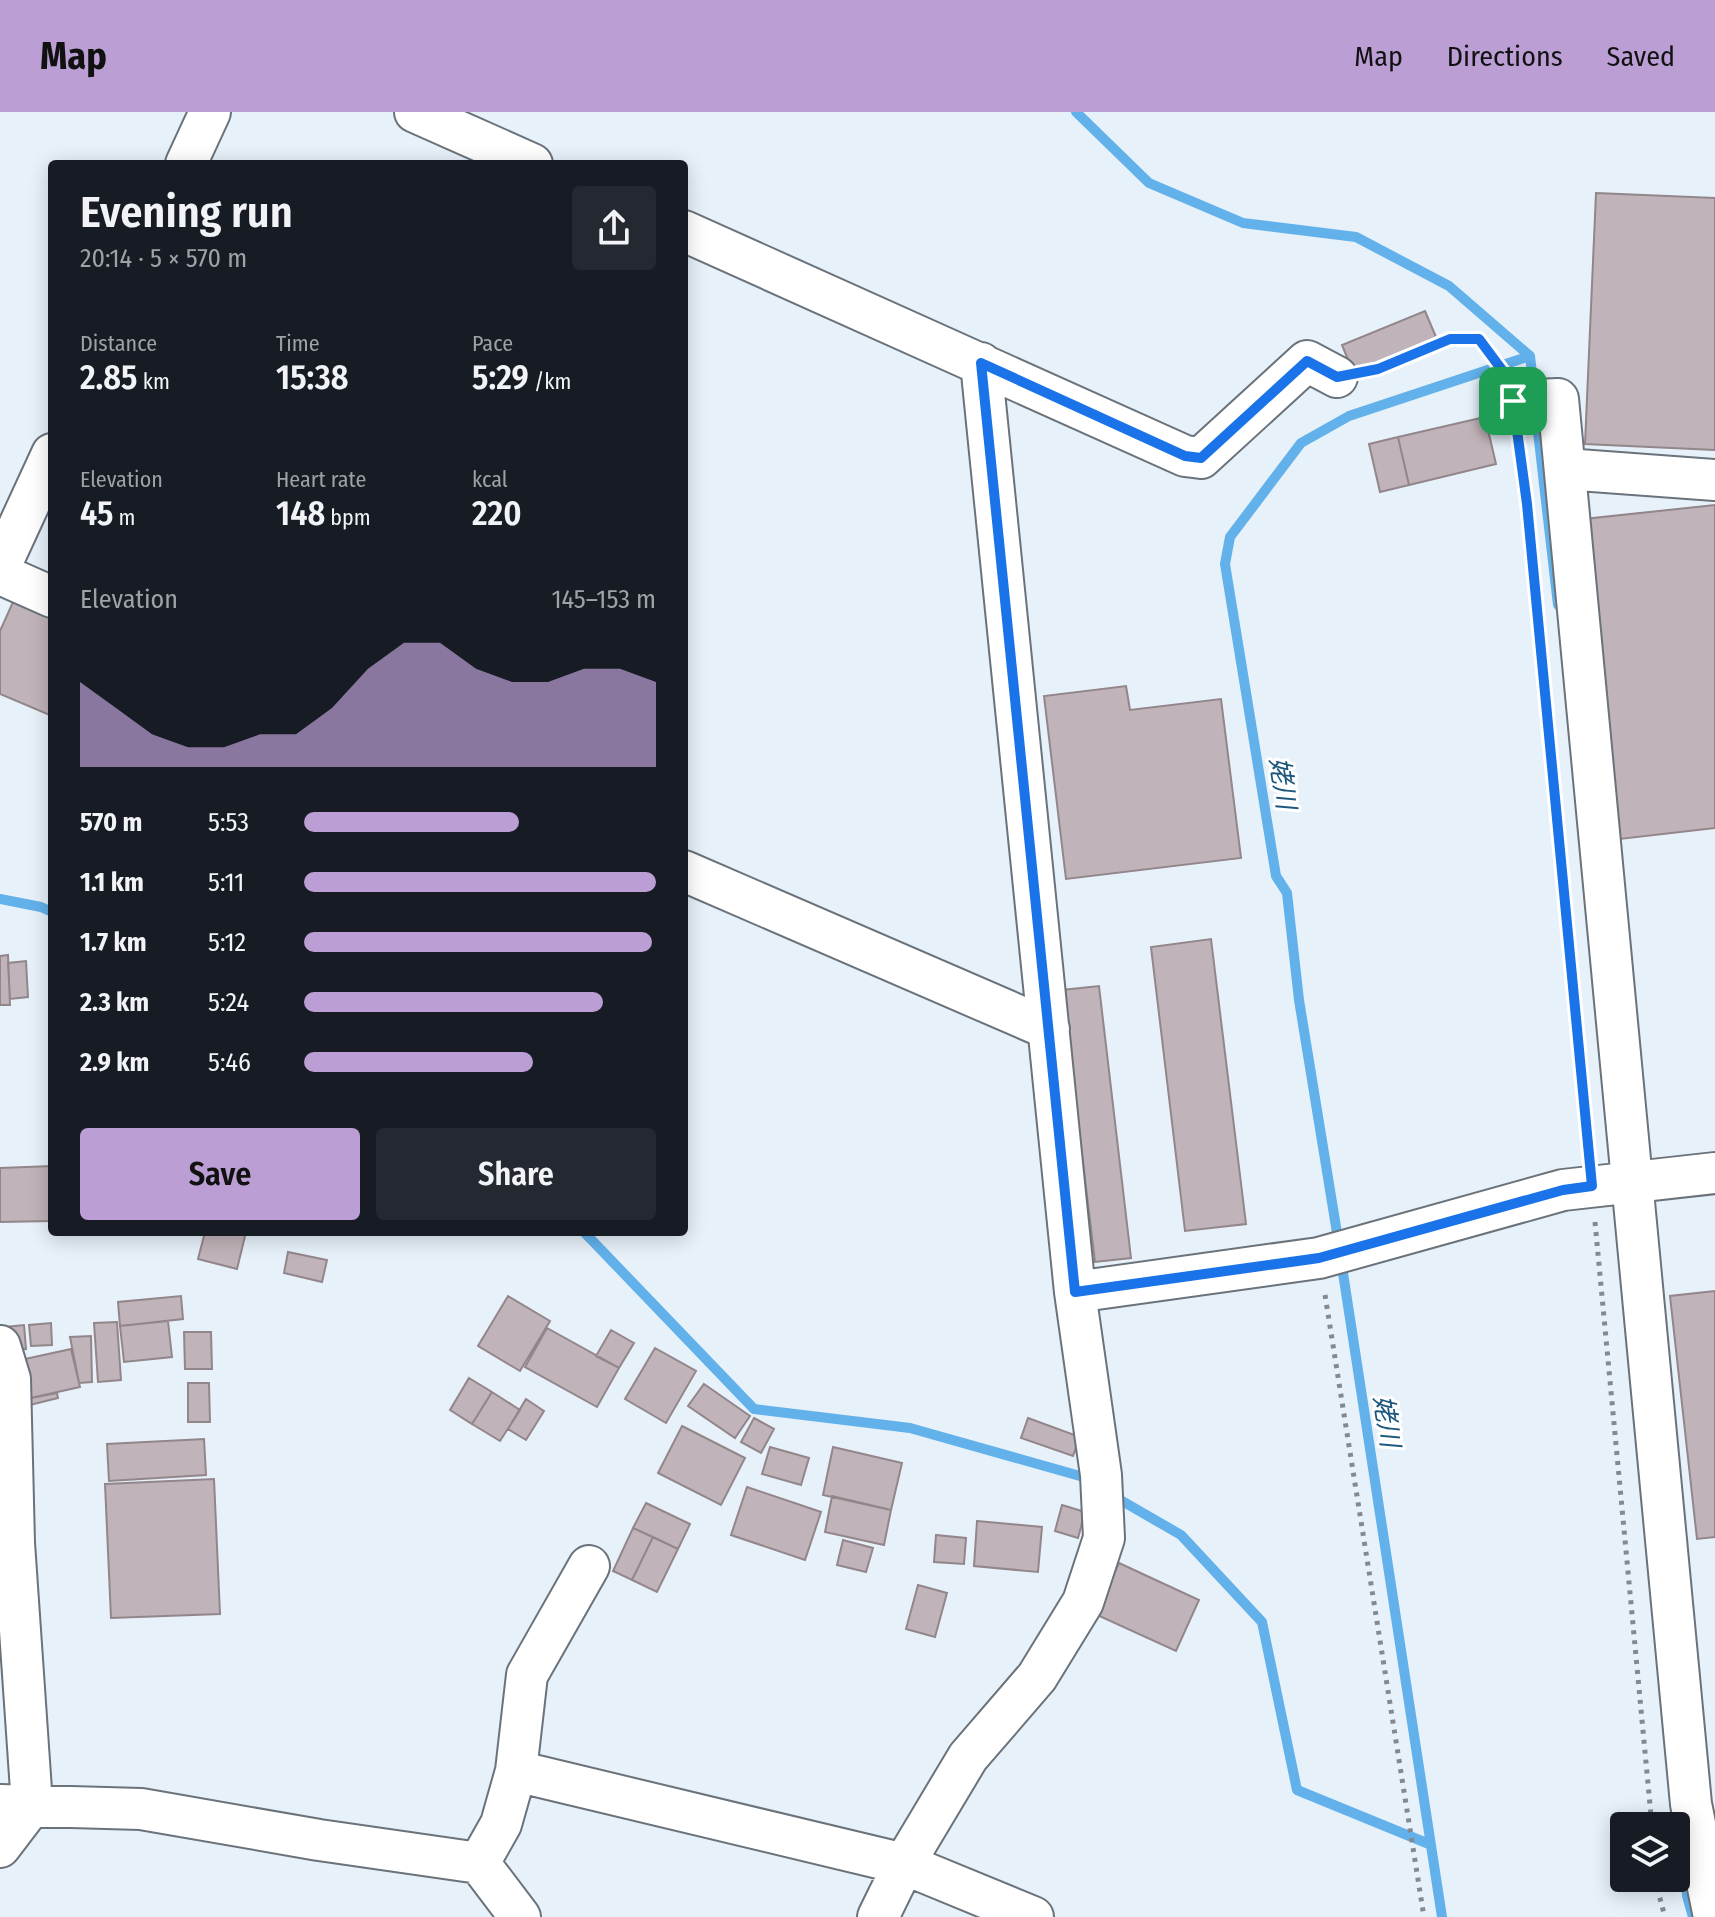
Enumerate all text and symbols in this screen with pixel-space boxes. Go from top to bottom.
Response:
text: Map [40,33,107,79]
text: Map [1354,40,1403,73]
text: Directions [1447,40,1563,73]
text: Saved [1607,40,1675,73]
text: Evening run [80,186,293,239]
button: share [572,186,656,270]
text: 20:14 · 5 × 570 m [80,243,247,274]
text: Distance [80,330,157,357]
text: Time [276,330,320,357]
text: Pace [472,330,513,357]
text: 2.85 [80,357,138,398]
text: 15:38 [276,357,348,398]
text: 5:29 [472,357,529,398]
pin [1479,367,1547,435]
text: km [138,368,170,395]
text: /km [529,368,571,395]
icon: arrive [1491,379,1535,423]
text: Elevation [80,466,163,493]
text: Heart rate [276,466,366,493]
text: kcal [472,466,508,493]
text: 45 [80,493,113,534]
text: 148 [276,493,325,534]
text: 220 [472,493,522,534]
text: m [113,504,135,531]
text: bpm [325,504,371,531]
text: Elevation [80,584,178,615]
text: 145–153 m [551,584,656,615]
water label: 姥川 [1263,755,1302,814]
text: 570 m [80,807,142,838]
text: 5:53 [208,807,249,838]
text: 1.1 km [80,867,144,898]
text: 5:11 [208,867,244,898]
text: 1.7 km [80,927,147,958]
text: 5:12 [208,927,246,958]
text: 2.3 km [80,987,149,1018]
text: 5:24 [208,987,249,1018]
text: 2.9 km [80,1047,149,1078]
text: 5:46 [208,1047,251,1078]
button: Save [80,1128,360,1220]
button: Share [376,1128,656,1220]
water label: 姥川 [1367,1393,1406,1452]
map controls [1610,1812,1690,1892]
button: layers [1610,1812,1690,1892]

